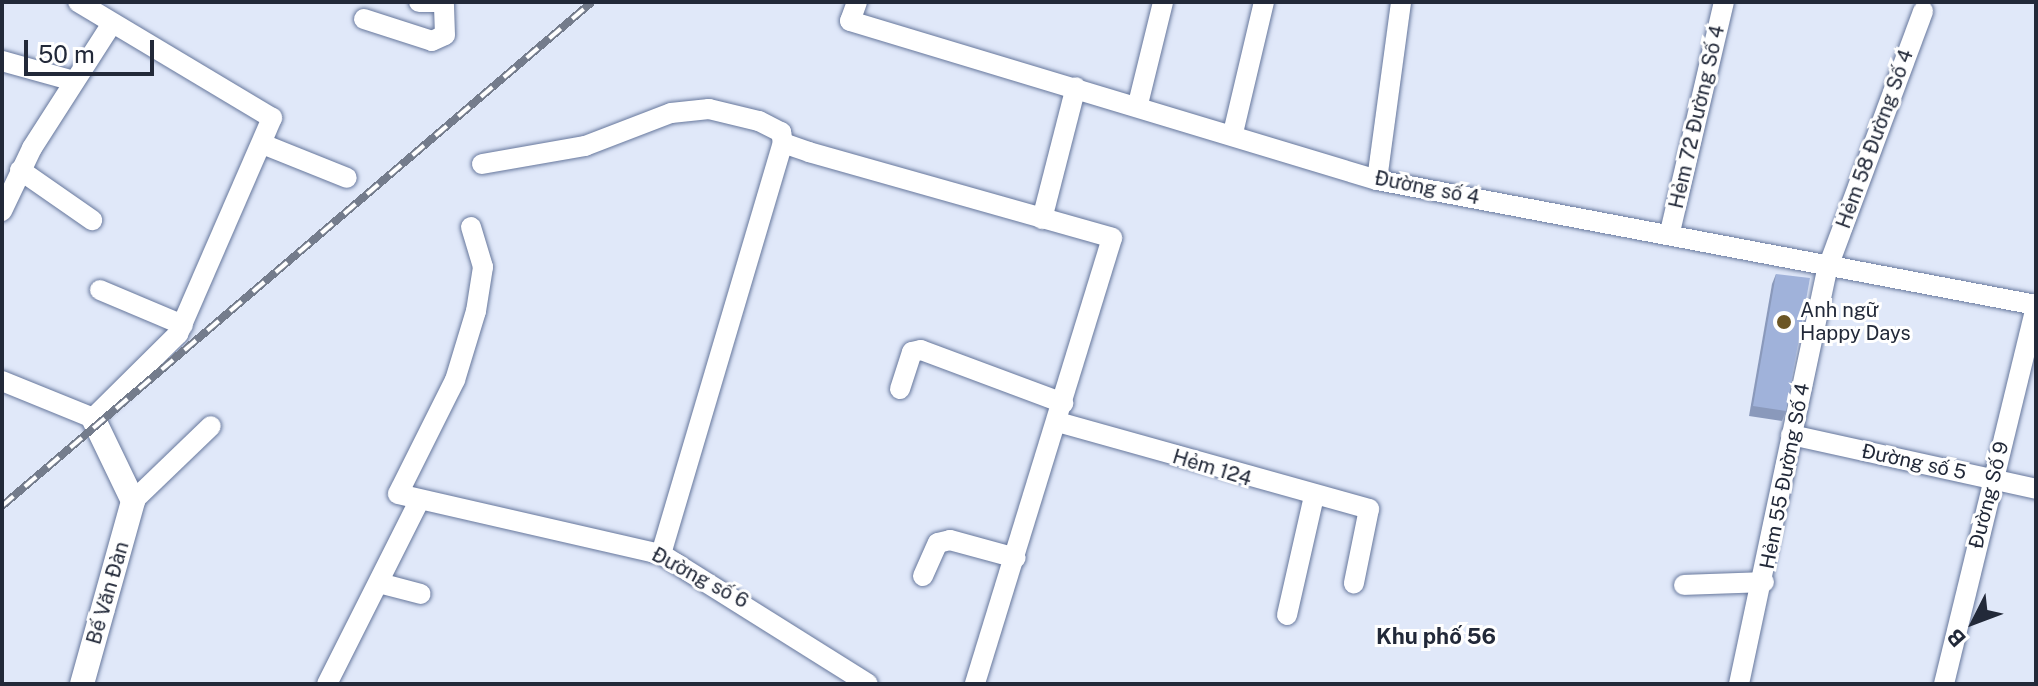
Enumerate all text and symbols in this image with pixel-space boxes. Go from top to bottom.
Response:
street label: Hẻm 72 Đường Số 4 [1664,23,1730,211]
scale bar [28,24,158,74]
text: 50 m [38,40,95,68]
street label: Hẻm 58 Đường Số 4 [1831,46,1919,232]
street label: Đường số 4 [1372,166,1482,210]
place label: Anh ngữ Happy Days [1800,298,1911,345]
marker: Anh ngữ Happy Days [1775,313,1793,331]
street label: Hẻm 55 Đường Số 4 [1755,381,1815,571]
street label: Đường số 5 [1859,439,1969,485]
street label: Đường Số 9 [1964,439,2014,551]
street label: Hẻm 124 [1170,445,1254,491]
street label: Bế Văn Đàn [82,539,134,647]
street label: Đường số 6 [647,542,753,614]
north arrow [1934,582,2014,662]
district label: Khu phố 56 [1376,624,1496,650]
text: B [1941,624,1971,652]

